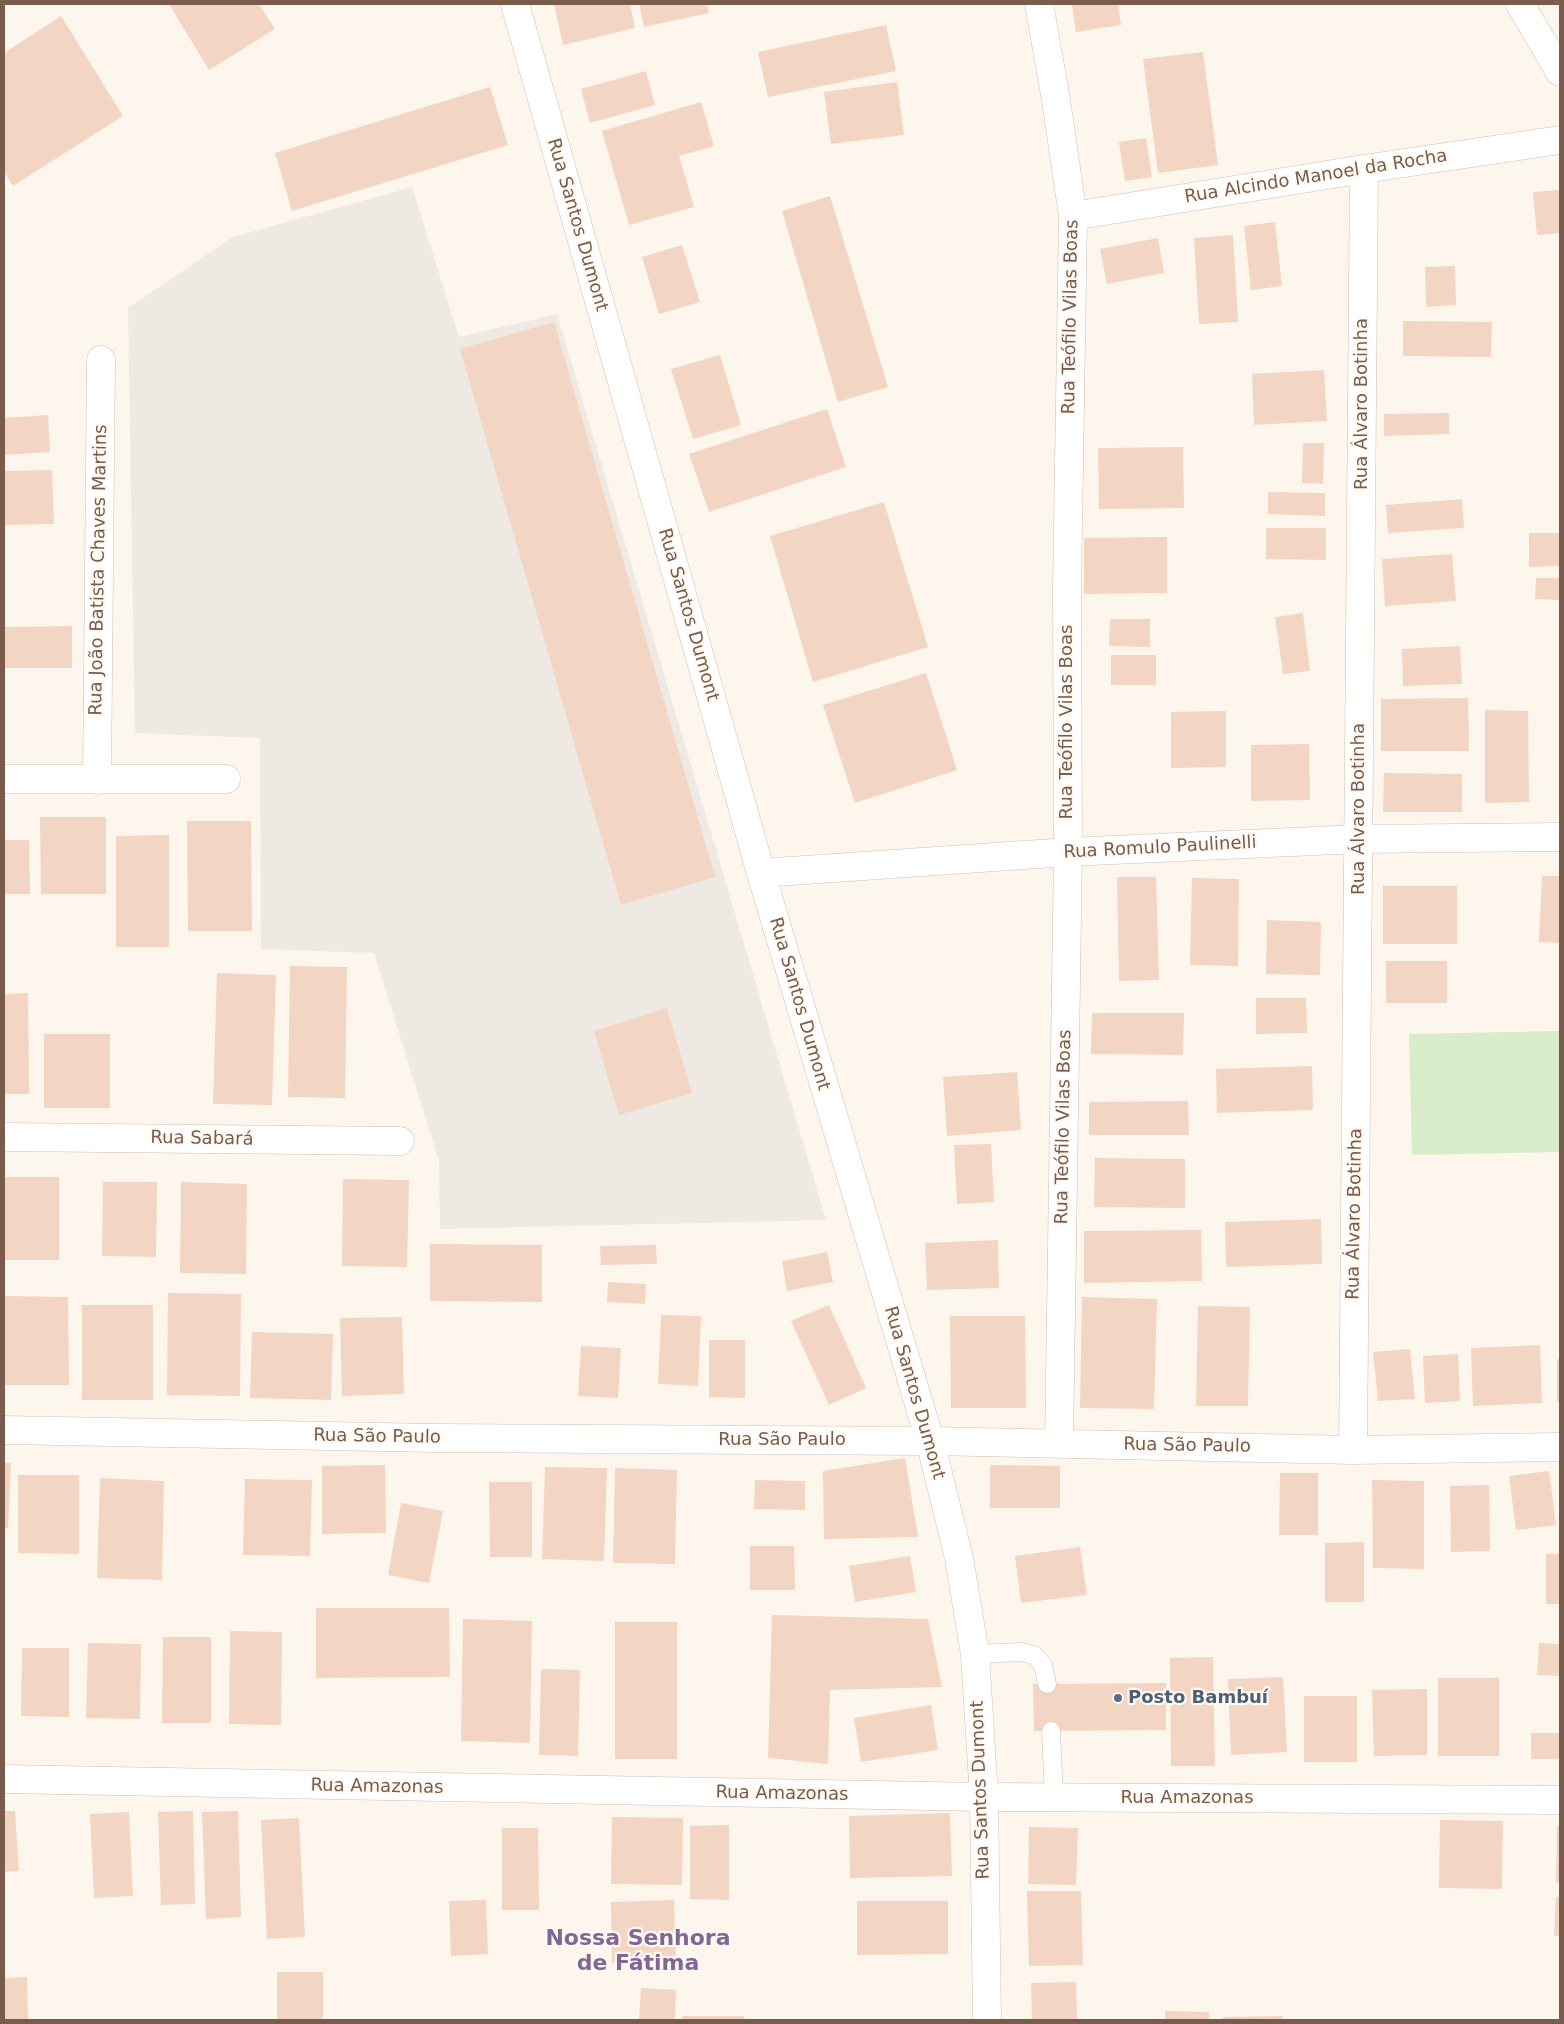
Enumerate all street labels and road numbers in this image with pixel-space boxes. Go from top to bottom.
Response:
street label: Rua Santos Dumont [542,136,612,314]
street label: Rua Alcindo Manoel da Rocha [1183,146,1449,208]
street label: Rua Teófilo Vilas Boas [1059,219,1083,415]
street label: Rua Álvaro Botinha [1351,318,1373,490]
street label: Rua João Batista Chaves Martins [86,424,112,716]
street label: Rua Santos Dumont [653,526,723,704]
street label: Rua Teófilo Vilas Boas [1056,625,1078,819]
street label: Rua Álvaro Botinha [1348,723,1370,895]
street label: Rua Romulo Paulinelli [1063,832,1257,864]
street label: Rua Santos Dumont [764,915,834,1093]
street label: Rua Teófilo Vilas Boas [1052,1029,1076,1225]
street label: Rua Sabará [150,1127,254,1151]
street label: Rua Álvaro Botinha [1343,1128,1367,1300]
street label: Rua Santos Dumont [879,1304,949,1482]
street label: Rua São Paulo [313,1425,441,1449]
street label: Rua São Paulo [718,1429,846,1451]
street label: Rua São Paulo [1123,1434,1251,1458]
street label: Rua Santos Dumont [967,1700,995,1880]
street label: Rua Amazonas [310,1775,444,1799]
street label: Rua Amazonas [715,1782,849,1806]
street label: Rua Amazonas [1120,1787,1254,1809]

